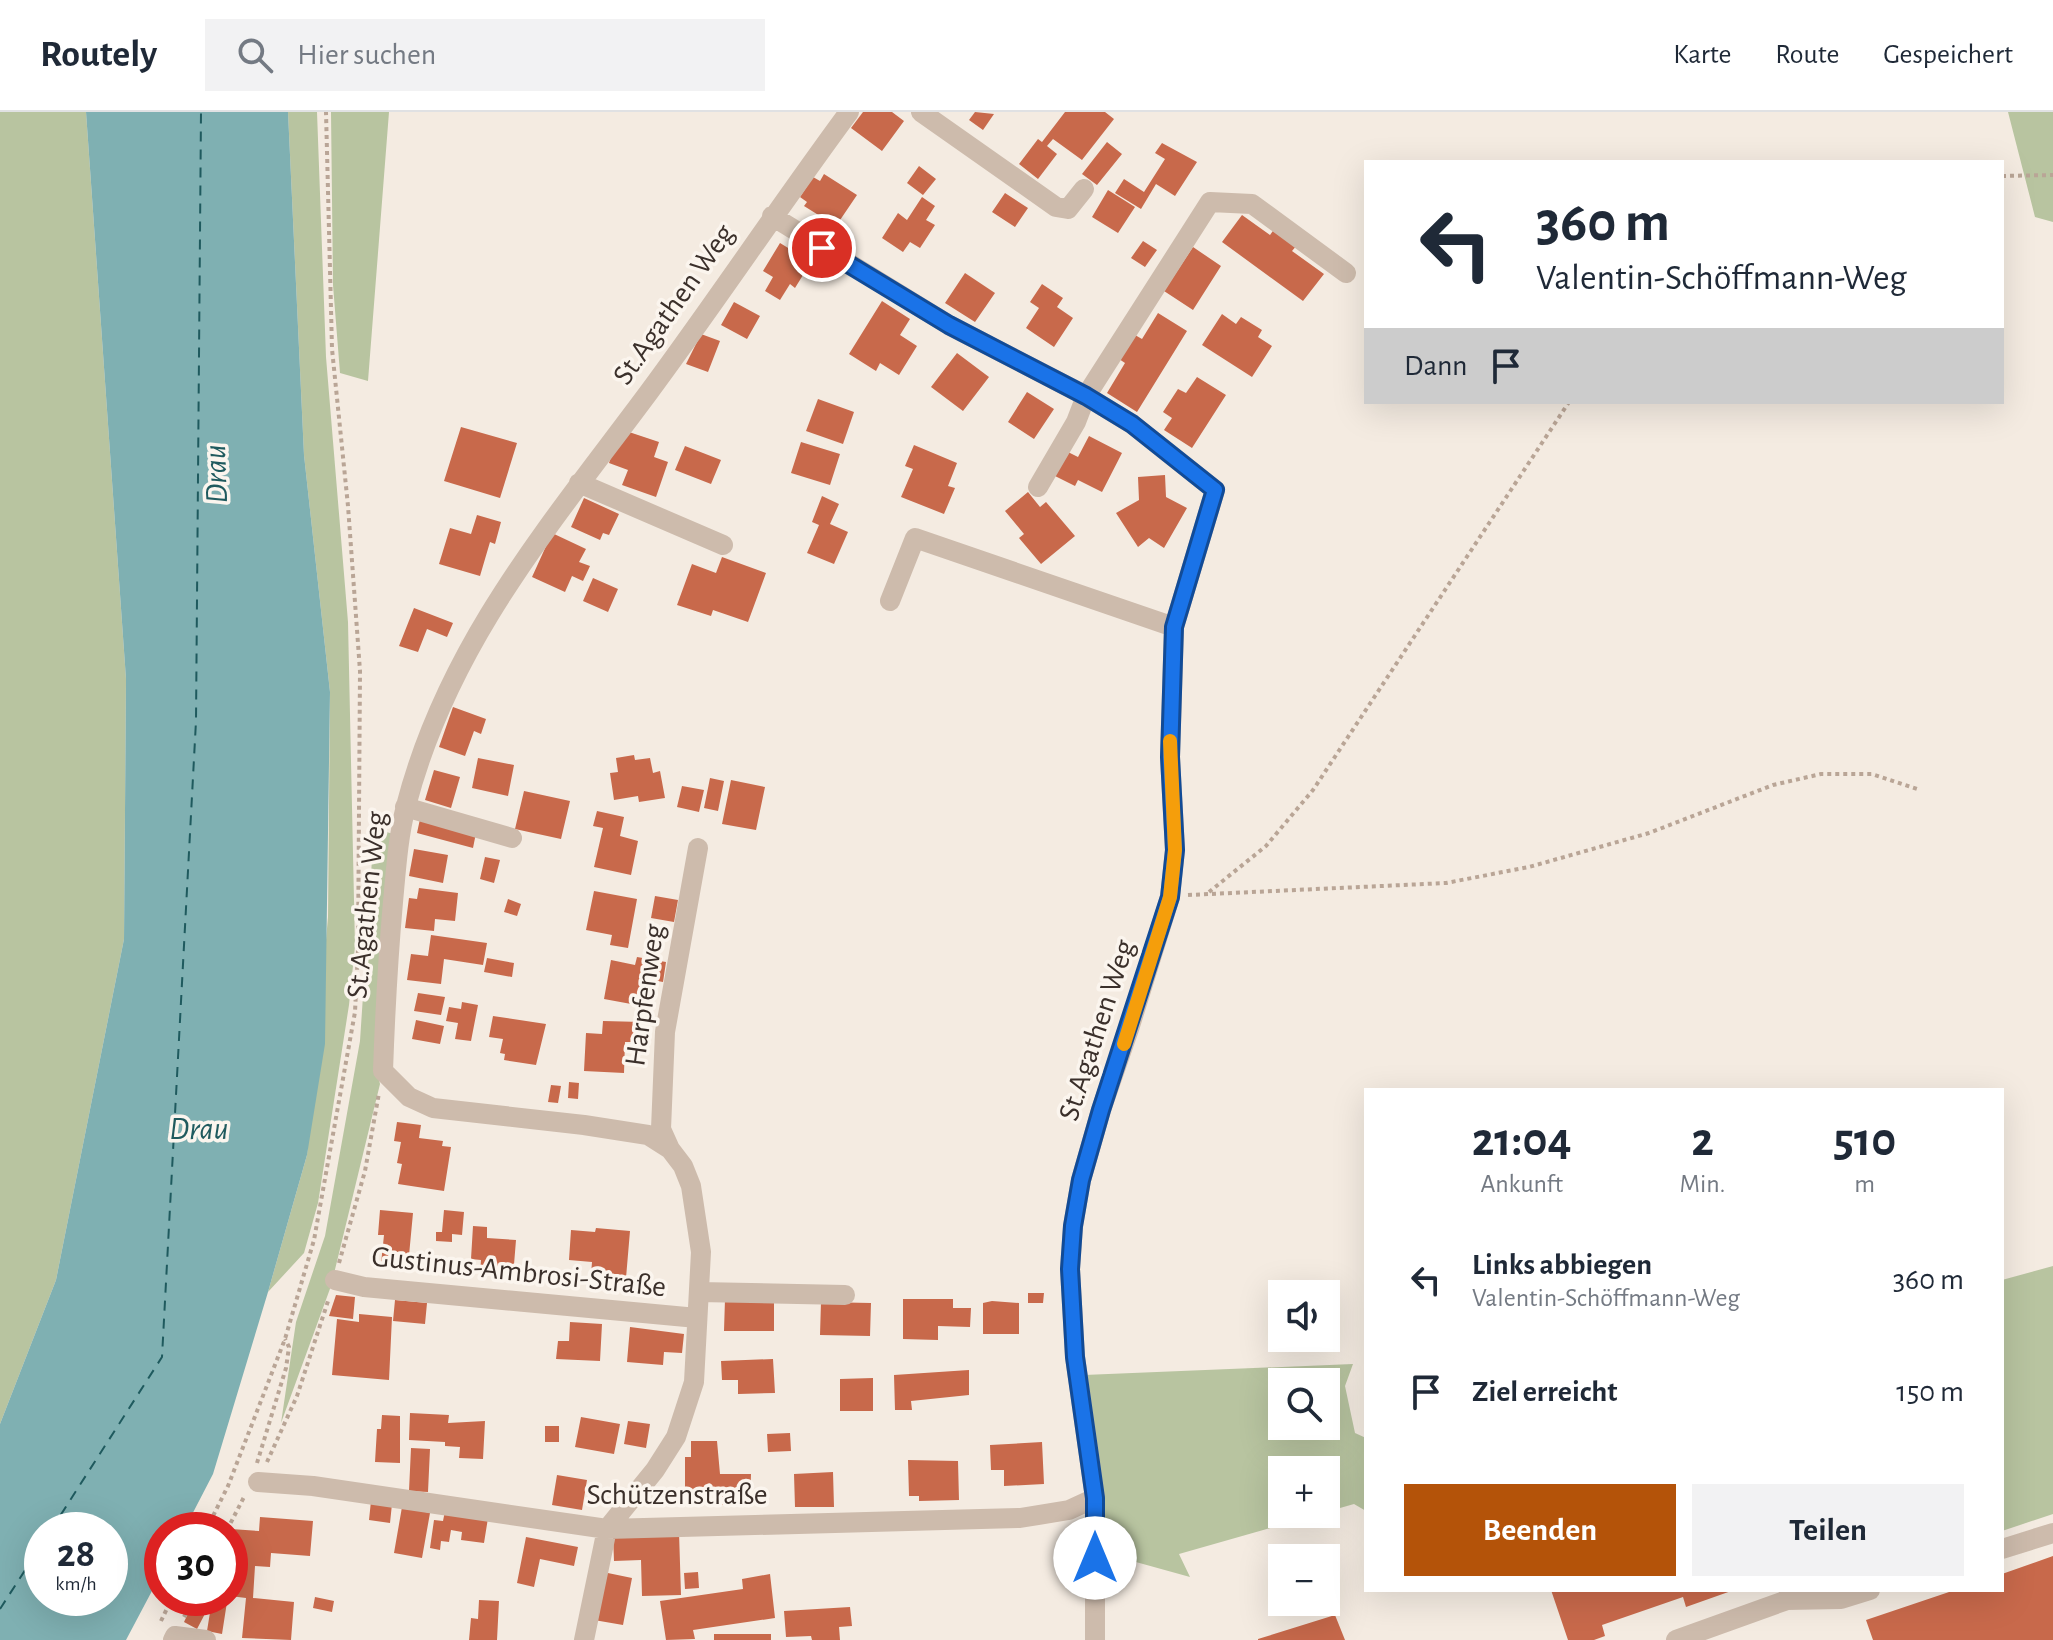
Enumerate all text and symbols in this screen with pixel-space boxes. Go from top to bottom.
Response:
search box [205,19,765,91]
icon: search [233,33,277,77]
text: Routely [40,36,157,74]
text: Hier suchen [297,40,436,70]
text: Karte [1673,41,1731,69]
text: Route [1775,41,1839,69]
text: Gespeichert [1883,41,2013,69]
icon: left [1404,192,1508,296]
text: 360 m [1536,195,1670,251]
pin [788,214,856,282]
street label: St.Agathen Weg [608,219,740,390]
icon: arrive [800,226,844,270]
text: Valentin-Schöffmann-Weg [1536,260,1907,296]
icon: arrive [1484,344,1528,388]
text: Dann [1404,351,1468,381]
water label: Drau [199,444,233,504]
street label: St.Agathen Weg [342,810,392,1000]
street label: Harpfenweg [620,922,670,1068]
street label: St.Agathen Weg [1054,936,1140,1124]
water label: Drau [169,1113,229,1145]
text: 21:04 [1472,1117,1572,1165]
text: 2 [1691,1117,1714,1165]
text: 510 [1833,1117,1896,1165]
text: Ankunft [1480,1171,1563,1197]
text: Min. [1679,1171,1726,1197]
text: m [1854,1171,1875,1197]
street label: Gustinus-Ambrosi-Straße [370,1242,668,1302]
text: Links abbiegen [1472,1250,1652,1280]
icon: left [1404,1258,1448,1302]
text: 360 m [1893,1265,1964,1295]
map controls [1268,1280,1340,1616]
button: sound [1268,1280,1340,1352]
text: Valentin-Schöffmann-Weg [1472,1285,1740,1311]
button: search [1268,1368,1340,1440]
icon: arrive [1404,1370,1448,1414]
text: Ziel erreicht [1472,1377,1617,1407]
text: 150 m [1896,1377,1964,1407]
button: + [1268,1456,1340,1528]
street label: Schützenstraße [586,1480,768,1510]
button: Beenden [1404,1484,1676,1576]
button: Teilen [1692,1484,1964,1576]
speed limit sign: 30 [144,1512,248,1616]
position arrow [1053,1516,1137,1600]
text: 28 [57,1534,95,1574]
button: − [1268,1544,1340,1616]
text: km/h [55,1574,97,1594]

